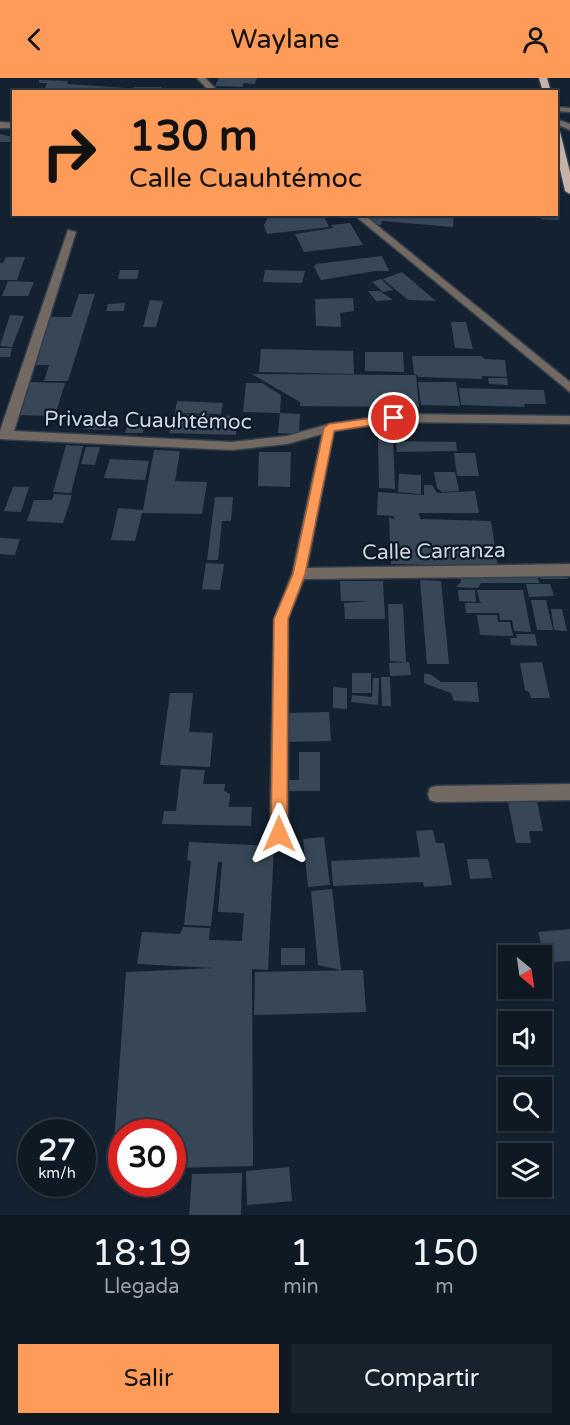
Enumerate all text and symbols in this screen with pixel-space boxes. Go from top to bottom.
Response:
icon: back [18,23,51,56]
text: Waylane [230,23,340,56]
icon: person [519,23,552,56]
text: 130 m [129,111,258,162]
icon: right [30,114,108,192]
text: Calle Cuauhtémoc [129,162,362,195]
pin [368,392,419,443]
icon: arrive [377,401,410,434]
street label: Privada Cuauhtémoc [44,406,252,435]
street label: Calle Carranza [362,538,506,565]
position arrow [247,802,311,866]
north arrow [498,945,552,999]
map controls [498,945,552,1197]
button: sound [498,1011,552,1065]
button: search [498,1077,552,1131]
speed limit sign: 30 [108,1119,186,1197]
text: 27 [38,1132,76,1169]
button: layers [498,1143,552,1197]
text: km/h [38,1164,76,1182]
text: 18:19 [92,1232,192,1275]
text: 1 [290,1232,312,1275]
text: 150 [410,1232,478,1275]
text: Llegada [104,1275,179,1299]
text: min [283,1275,319,1299]
text: m [435,1275,454,1299]
button: Salir [18,1344,279,1413]
button: Compartir [291,1344,552,1413]

